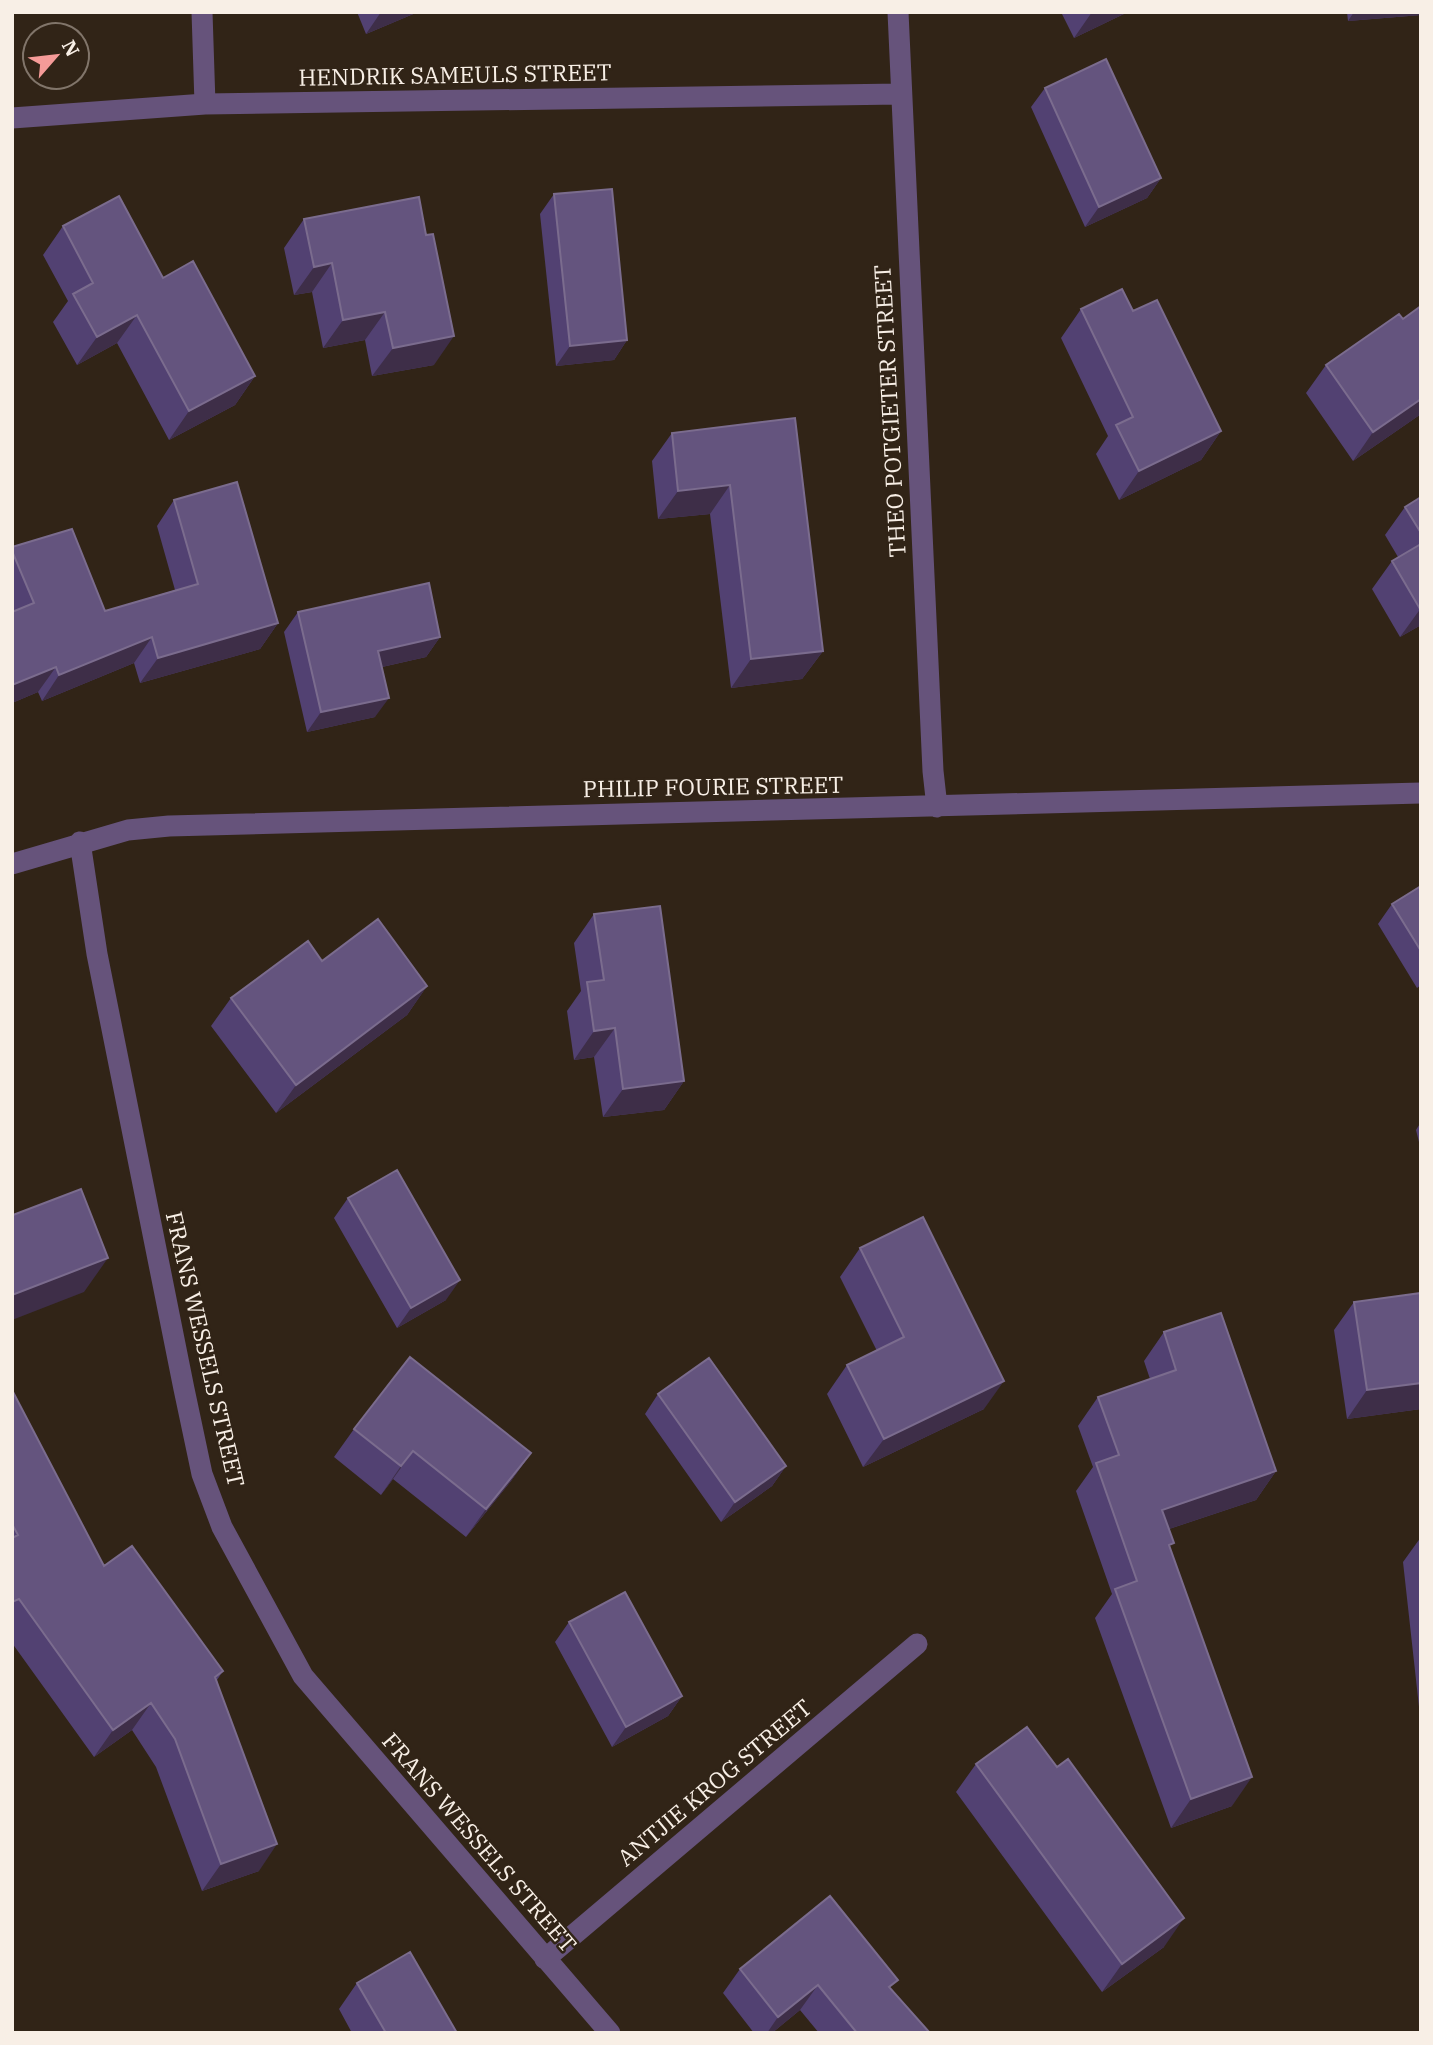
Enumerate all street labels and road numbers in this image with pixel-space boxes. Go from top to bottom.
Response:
street label: HENDRIK SAMEULS STREET [298,56,612,92]
street label: THEO POTGIETER STREET [866,264,912,558]
street label: PHILIP FOURIE STREET [582,769,844,803]
street label: FRANS WESSELS STREET [160,1208,252,1490]
street label: ANTJIE KROG STREET [611,1692,817,1872]
street label: FRANS WESSELS STREET [376,1726,584,1958]

